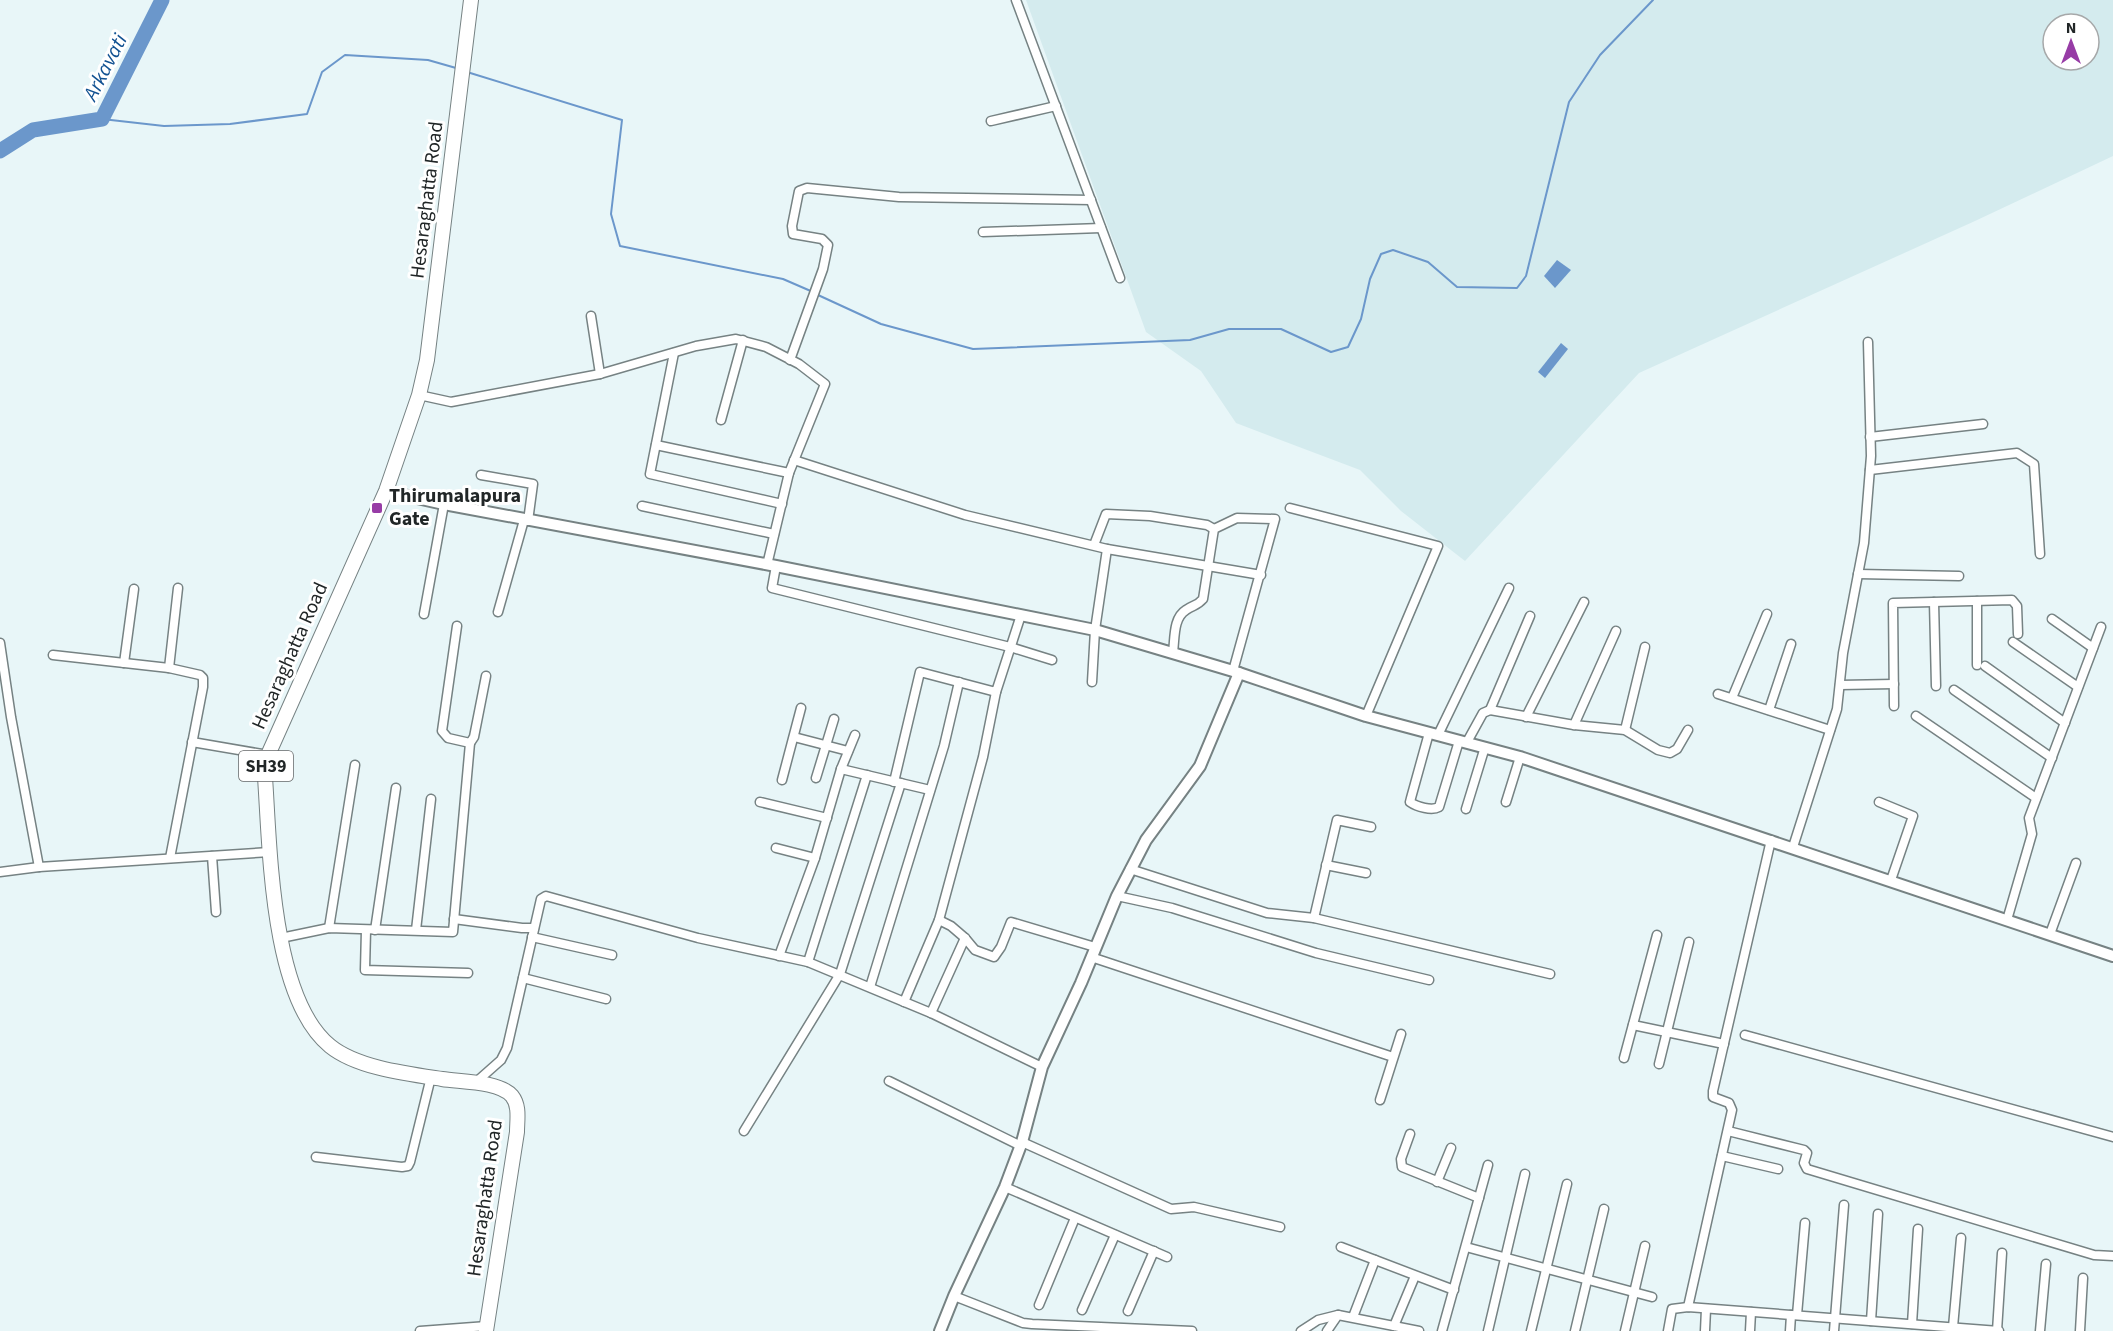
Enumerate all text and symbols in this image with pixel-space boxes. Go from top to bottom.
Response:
north arrow [2041,12,2101,72]
text: N [2066,17,2076,39]
water label: Arkavati [75,28,135,107]
street label: Hesaraghatta Road [403,120,451,280]
place label: Thirumalapura Gate [389,482,521,533]
marker: Thirumalapura Gate [370,501,384,515]
street label: Hesaraghatta Road [245,578,335,734]
road number: SH39 [239,751,293,781]
street label: Hesaraghatta Road [460,1118,510,1278]

